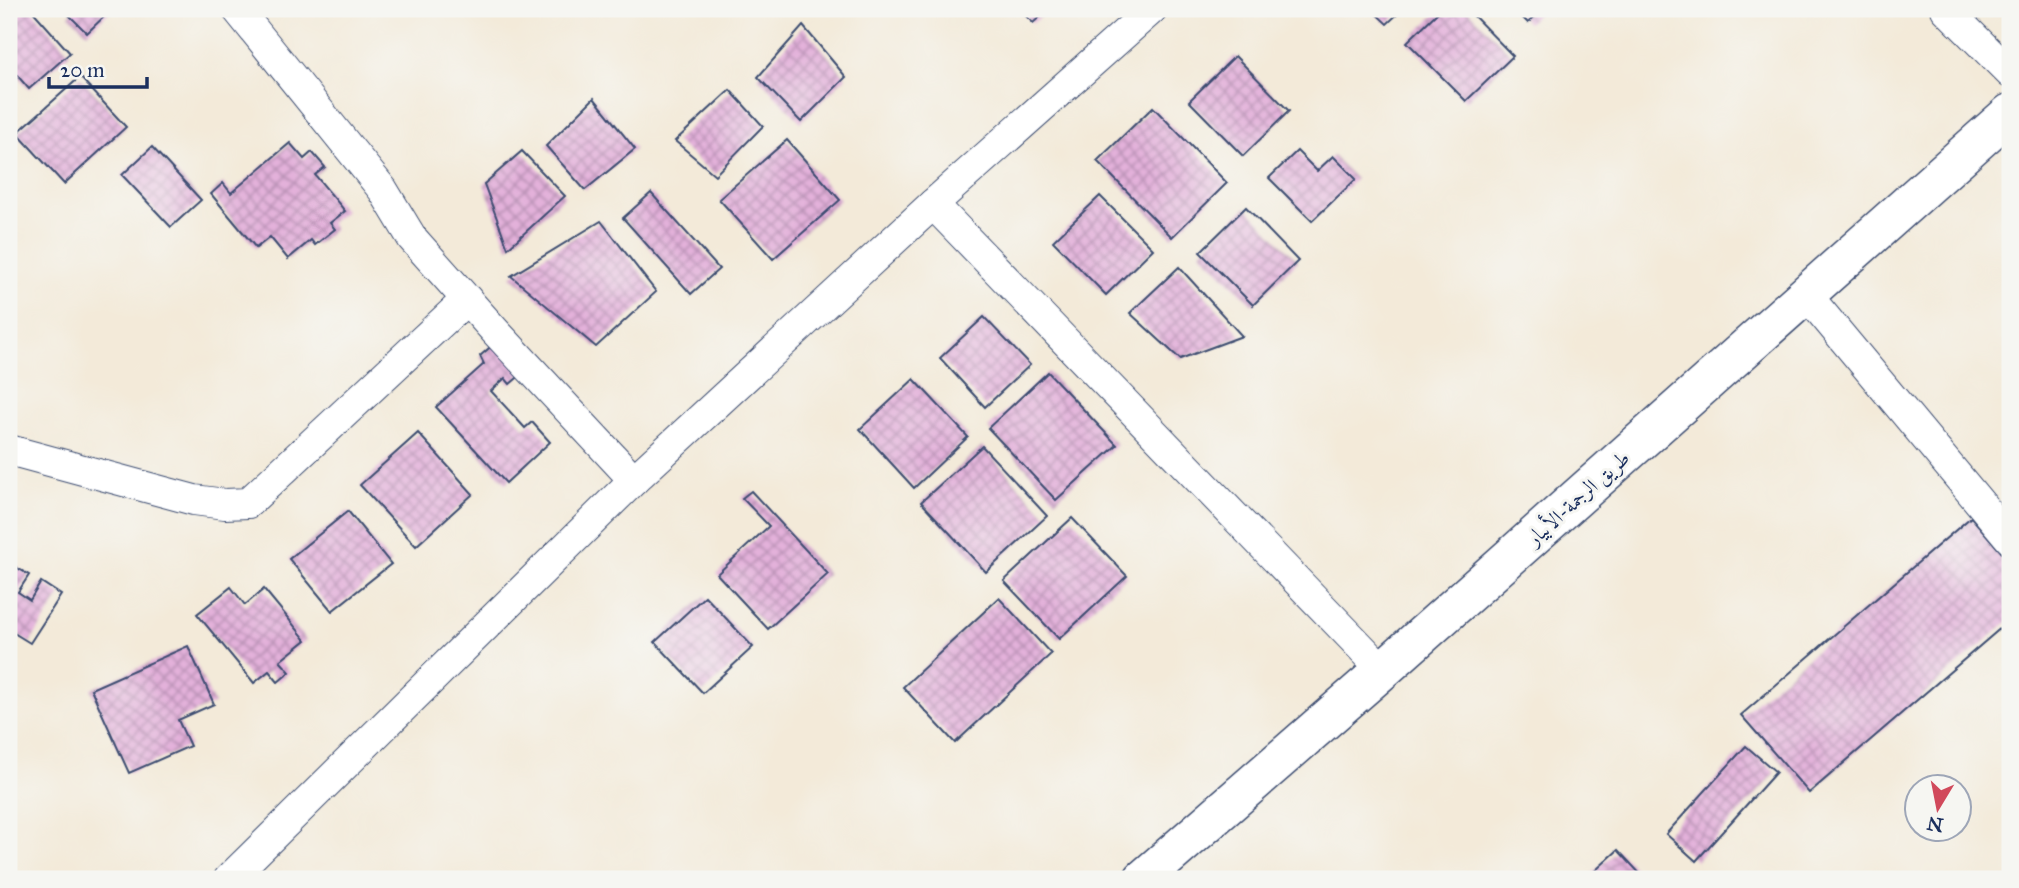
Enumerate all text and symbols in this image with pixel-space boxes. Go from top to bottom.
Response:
scale bar [49,46,147,90]
text: 20 m [60,57,105,83]
street label: طريق الرجمة-الأبيار [1518,443,1635,552]
north arrow [1904,772,1974,842]
text: N [1925,812,1945,837]

